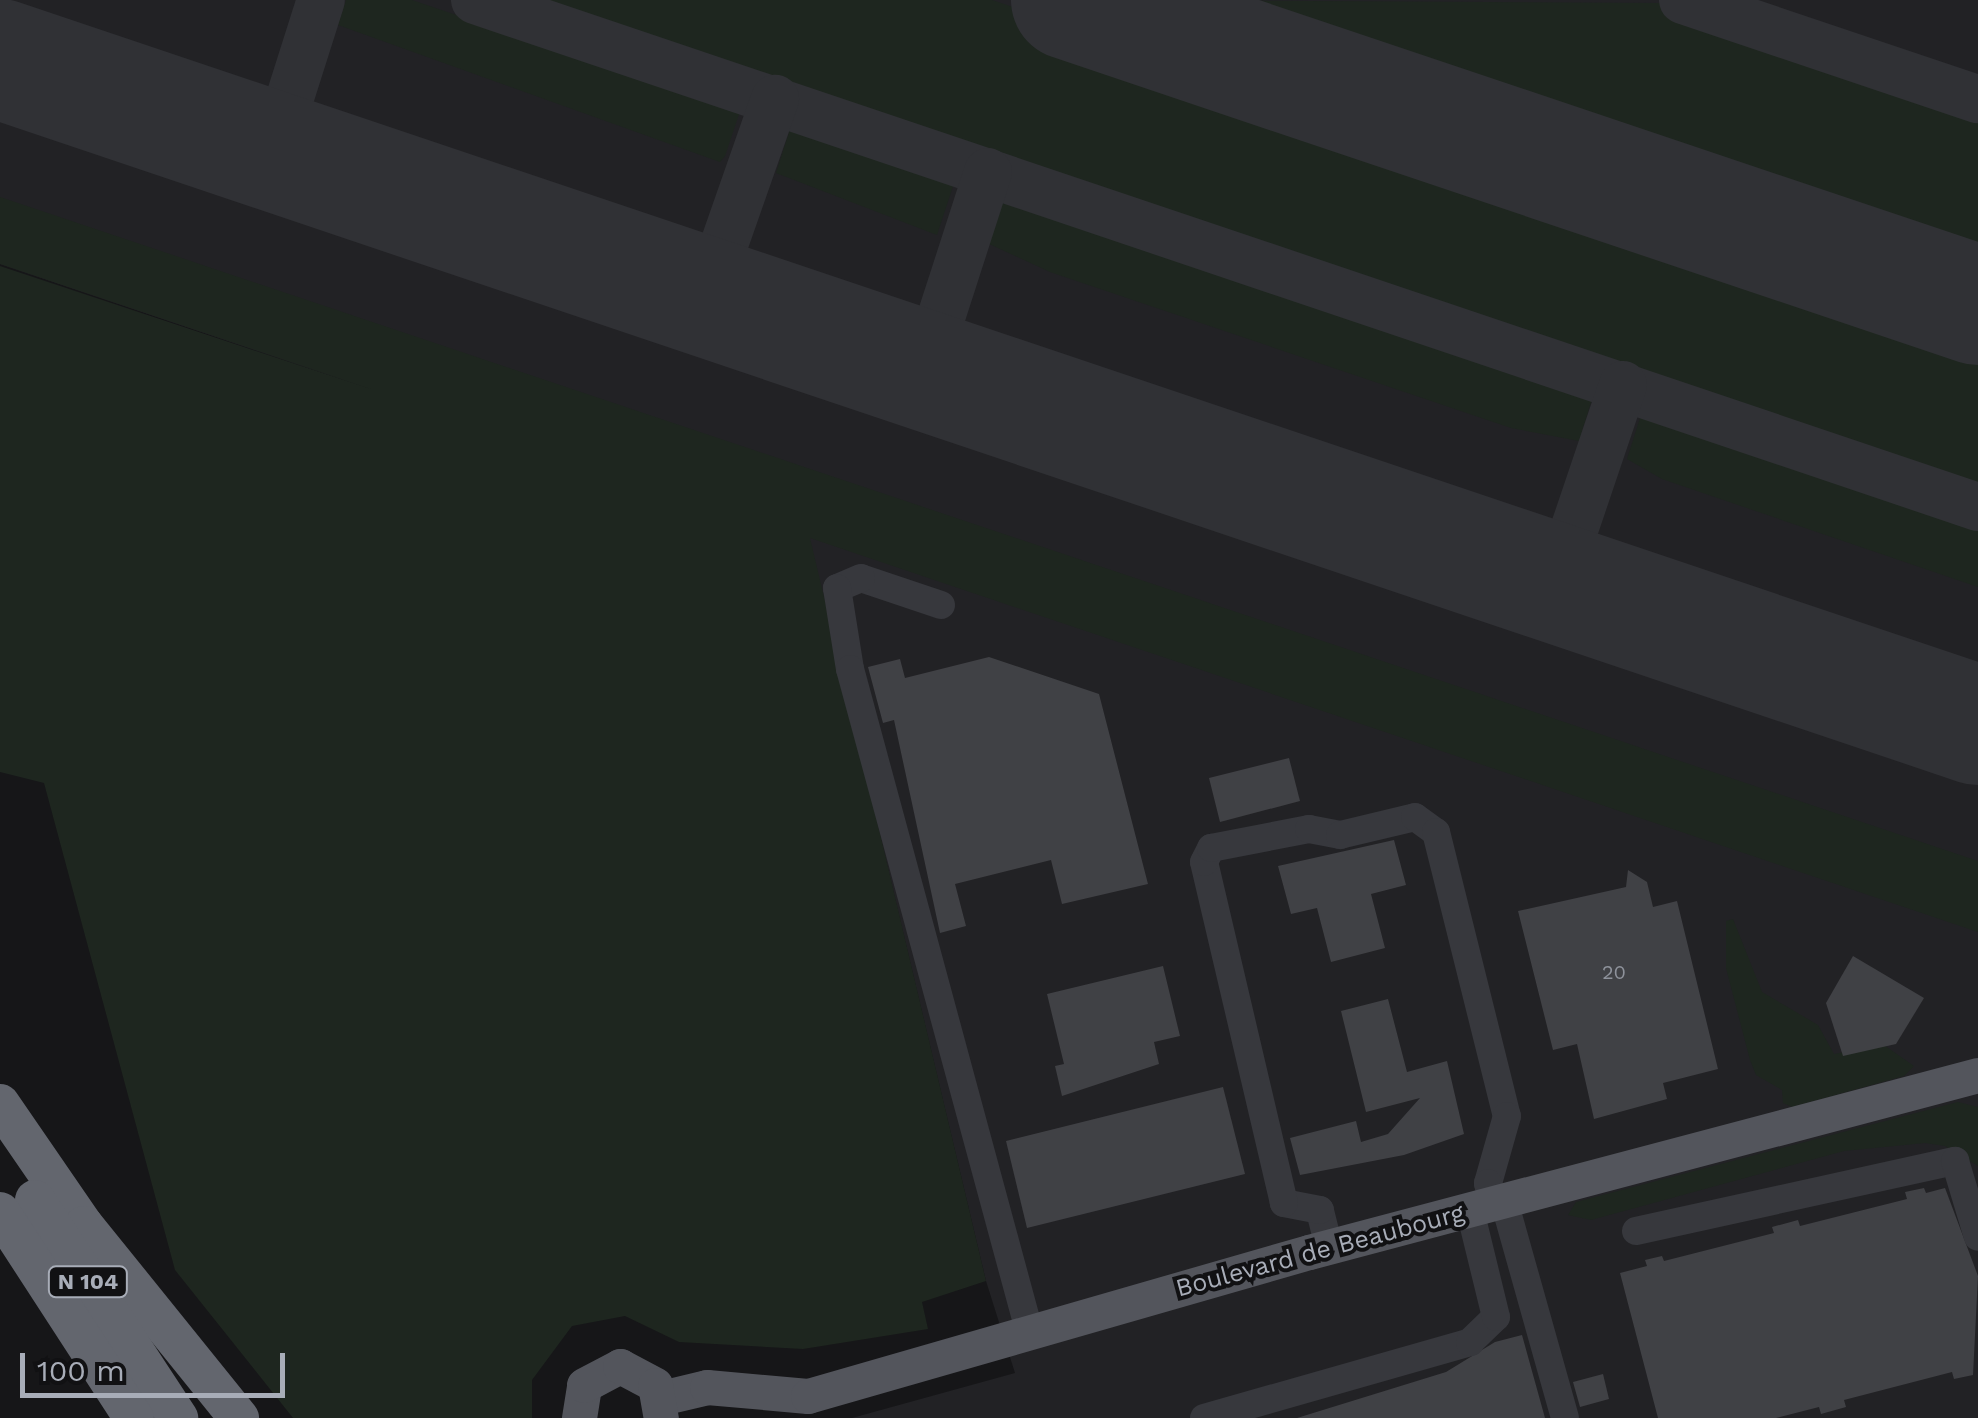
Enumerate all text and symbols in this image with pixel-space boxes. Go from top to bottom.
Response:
house number: 20 [1602,960,1626,984]
street label: Boulevard de Beaubourg [1173,1198,1467,1304]
road number: N 104 [46,1265,130,1299]
scale bar [25,1333,290,1395]
text: 100 m [37,1353,125,1388]

